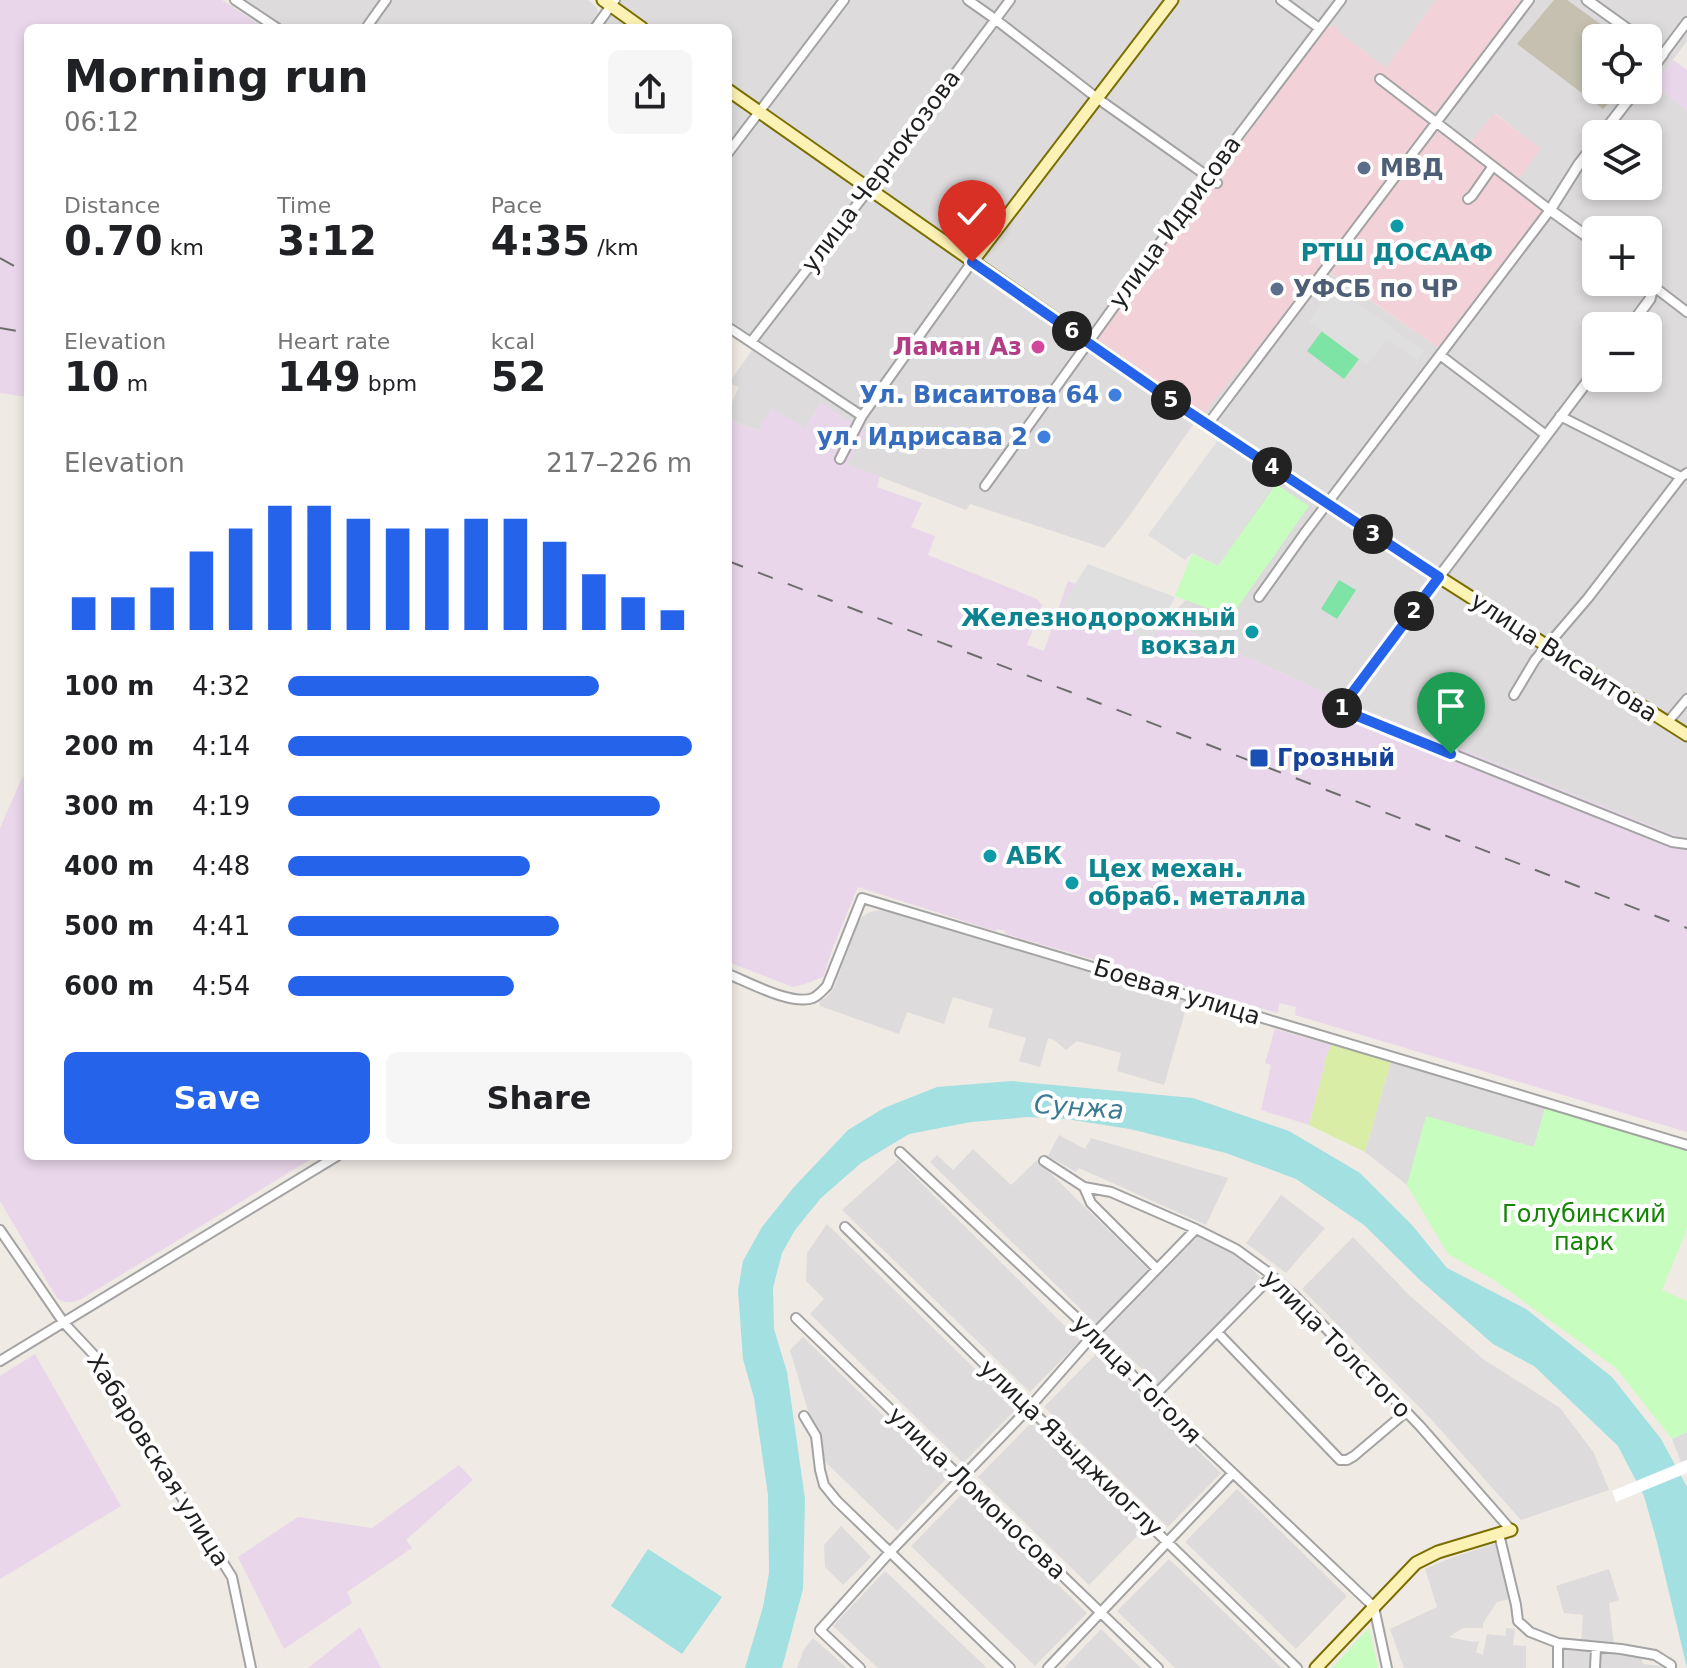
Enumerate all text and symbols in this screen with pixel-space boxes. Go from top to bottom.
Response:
map controls [1582,24,1662,392]
button: locate [1582,24,1662,104]
button: share [608,50,692,134]
text: Morning run [64,51,369,102]
street label: улица Чернокозова [796,64,966,278]
text: 06:12 [64,107,139,137]
button: layers [1582,120,1662,200]
street label: улица Идрисова [1103,130,1247,314]
place label: МВД [1380,154,1444,182]
marker: МВД [1355,159,1373,177]
pin [938,180,1006,262]
icon: check [950,192,994,236]
text: Distance [64,193,160,218]
text: Time [277,193,331,218]
text: Pace [491,193,542,218]
button: + [1582,216,1662,296]
marker: РТШ ДОСААФ [1388,217,1406,235]
text: 0.70 [64,218,163,264]
text: 3:12 [277,218,377,264]
text: 4:35 [491,218,590,264]
text: km [163,235,204,260]
text: /km [590,235,639,260]
place label: РТШ ДОСААФ [1301,239,1493,267]
place label: УФСБ по ЧР [1293,275,1458,303]
marker: УФСБ по ЧР [1268,280,1286,298]
pin: 6 [1052,311,1092,351]
button: − [1582,312,1662,392]
text: 6 [1064,318,1080,343]
text: Elevation [64,329,166,354]
text: Heart rate [277,329,390,354]
text: kcal [491,329,535,354]
place label: Ламан Аз [893,333,1022,361]
marker: Ламан Аз [1029,338,1047,356]
text: 10 [64,354,120,400]
text: 149 [277,354,361,400]
text: 52 [491,354,546,400]
text: m [120,371,148,396]
text: bpm [361,371,417,396]
pin: 5 [1151,380,1191,420]
place label: Ул. Висаитова 64 [860,381,1099,409]
marker: Ул. Висаитова 64 [1106,386,1124,404]
text: 5 [1163,387,1179,412]
place label: ул. Идрисава 2 [817,423,1028,451]
marker: ул. Идрисава 2 [1035,428,1053,446]
pin: 4 [1252,447,1292,487]
text: Elevation [64,448,185,478]
text: 217–226 m [546,448,692,478]
text: 4 [1264,454,1280,479]
pin: 3 [1353,514,1393,554]
text: 3 [1365,521,1381,546]
street label: улица Висаитова [1465,586,1663,728]
pin: 2 [1394,591,1434,631]
text: 2 [1406,598,1422,623]
place label: Железнодорожный вокзал [961,604,1236,660]
marker: Железнодорожный вокзал [1243,623,1261,641]
text: 100 m [64,671,154,701]
text: 4:32 [192,671,250,701]
pin [1417,672,1485,754]
icon: arrive [1429,684,1473,728]
pin: 1 [1322,688,1362,728]
text: 1 [1334,695,1350,720]
text: 200 m [64,731,154,761]
text: 4:14 [192,731,250,761]
place label: Грозный [1277,744,1395,772]
marker: Грозный [1248,747,1270,769]
text: 300 m [64,791,154,821]
text: 4:19 [192,791,250,821]
place label: АБК [1006,842,1063,870]
marker: АБК [981,847,999,865]
text: 400 m [64,851,154,881]
text: 4:48 [192,851,250,881]
place label: Цех механ. обраб. металла [1088,855,1306,911]
marker: Цех механ. обраб. металла [1063,874,1081,892]
text: 500 m [64,911,154,941]
text: 4:41 [192,911,250,941]
street label: Боевая улица [1090,953,1264,1031]
text: 600 m [64,971,154,1001]
text: 4:54 [192,971,250,1001]
button: Save [64,1052,370,1144]
button: Share [386,1052,692,1144]
water label: Сунжа [1033,1089,1125,1125]
park label: Голубинский парк [1502,1200,1666,1256]
street label: улица Толстого [1257,1264,1417,1424]
street label: улица Гоголя [1067,1309,1207,1449]
street label: Хабаровская улица [81,1349,235,1571]
street label: улица Языджиоглу [974,1354,1168,1542]
street label: улица Ломоносова [882,1401,1072,1585]

